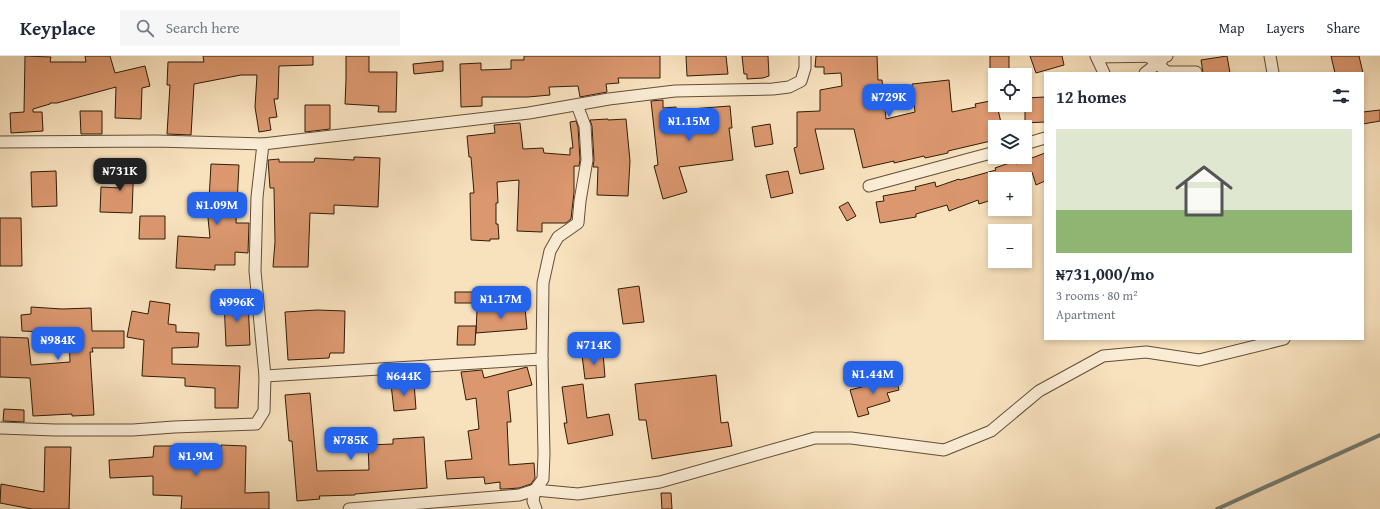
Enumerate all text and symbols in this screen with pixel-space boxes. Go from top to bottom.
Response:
search box [120,10,400,46]
text: Keyplace [20,14,96,42]
icon: search [134,17,156,39]
text: Search here [166,17,240,38]
text: Map [1219,18,1245,38]
text: Layers [1267,18,1305,38]
text: Share [1327,18,1360,38]
map controls [988,68,1032,268]
button: locate [988,68,1032,112]
pin: ₦729K [861,84,917,118]
text: 12 homes [1056,84,1127,109]
icon: filters [1330,85,1352,107]
text: ₦729K [871,87,907,106]
pin: ₦1.15M [656,108,722,142]
text: ₦1.15M [668,111,710,130]
button: layers [988,120,1032,164]
icon: home [1168,155,1240,227]
pin: ₦731K [92,158,148,192]
text: ₦731K [102,161,138,180]
button: + [988,172,1032,216]
pin: ₦1.09M [184,192,250,226]
text: ₦1.09M [196,195,238,214]
button: − [988,224,1032,268]
text: ₦731,000/mo [1056,261,1154,286]
pin: ₦1.17M [468,286,534,320]
text: 3 rooms · 80 m² [1056,286,1138,305]
pin: ₦996K [209,289,265,323]
text: ₦1.17M [480,289,522,308]
text: ₦996K [219,292,255,311]
text: Apartment [1056,305,1116,324]
pin: ₦984K [30,327,86,361]
text: ₦984K [40,330,76,349]
pin: ₦714K [566,332,622,366]
text: ₦714K [576,335,612,354]
pin: ₦1.44M [840,361,906,395]
pin: ₦644K [376,363,432,397]
text: ₦1.44M [852,364,894,383]
text: ₦644K [386,366,422,385]
pin: ₦785K [323,427,379,461]
text: ₦785K [333,430,369,449]
pin: ₦1.9M [168,443,224,477]
text: ₦1.9M [178,446,214,465]

